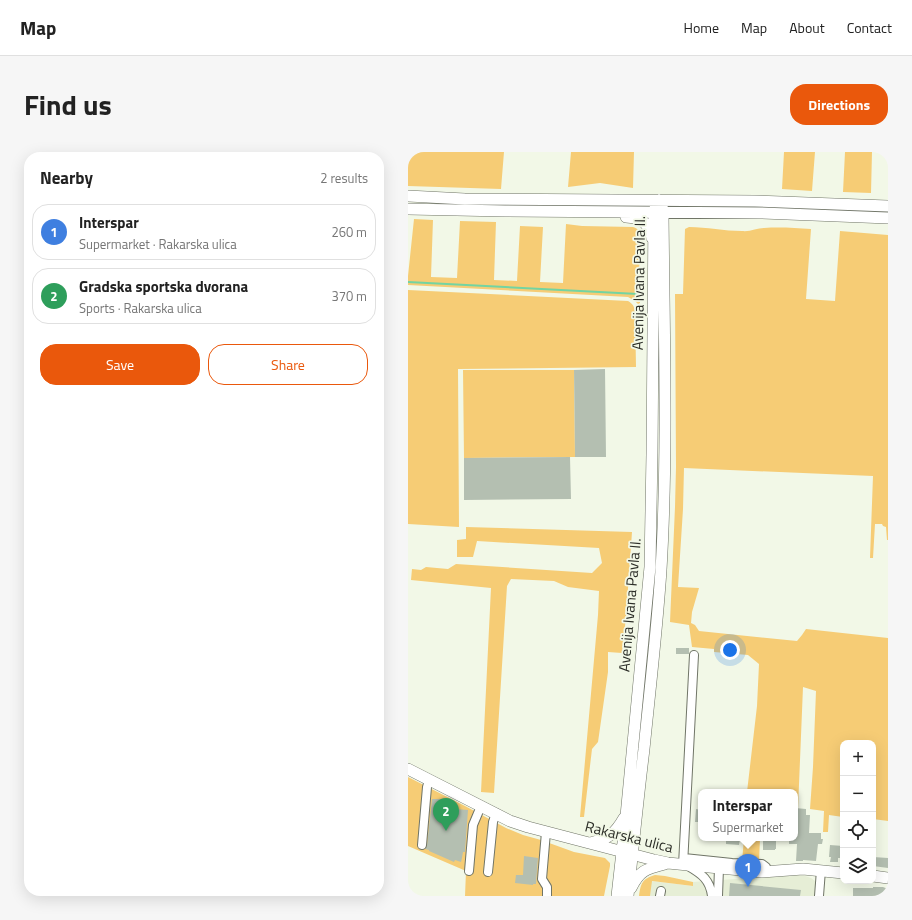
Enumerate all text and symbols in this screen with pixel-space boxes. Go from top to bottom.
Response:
text: Map [20,13,56,42]
text: Home [684,17,719,38]
text: Map [741,17,767,38]
text: About [789,17,825,38]
text: Contact [847,17,892,38]
text: Find us [24,83,112,126]
button: Directions [790,84,888,125]
text: Nearby [40,165,93,191]
text: 2 results [320,168,368,188]
text: Interspar [79,211,139,234]
street label: Avenija Ivana Pavla II. [626,216,651,350]
text: 1 [50,222,58,242]
text: 260 m [331,222,367,242]
text: Supermarket · Rakarska ulica [79,234,237,254]
text: Gradska sportska dvorana [79,275,248,298]
text: 2 [50,286,58,306]
text: 370 m [331,286,367,306]
text: Sports · Rakarska ulica [79,298,202,318]
button: Save [40,344,200,385]
button: Share [208,344,368,385]
street label: Avenija Ivana Pavla II. [612,537,647,673]
your location [720,640,740,660]
map controls [840,740,876,884]
button: + [840,740,876,776]
button: − [840,776,876,812]
popup [698,789,798,841]
text: Interspar [713,794,772,817]
pin: 2 [433,798,459,831]
button: locate [840,812,876,848]
street label: Rakarska ulica [583,814,676,859]
text: Supermarket [713,817,783,837]
button: layers [840,848,876,884]
pin: 1 [735,854,761,887]

